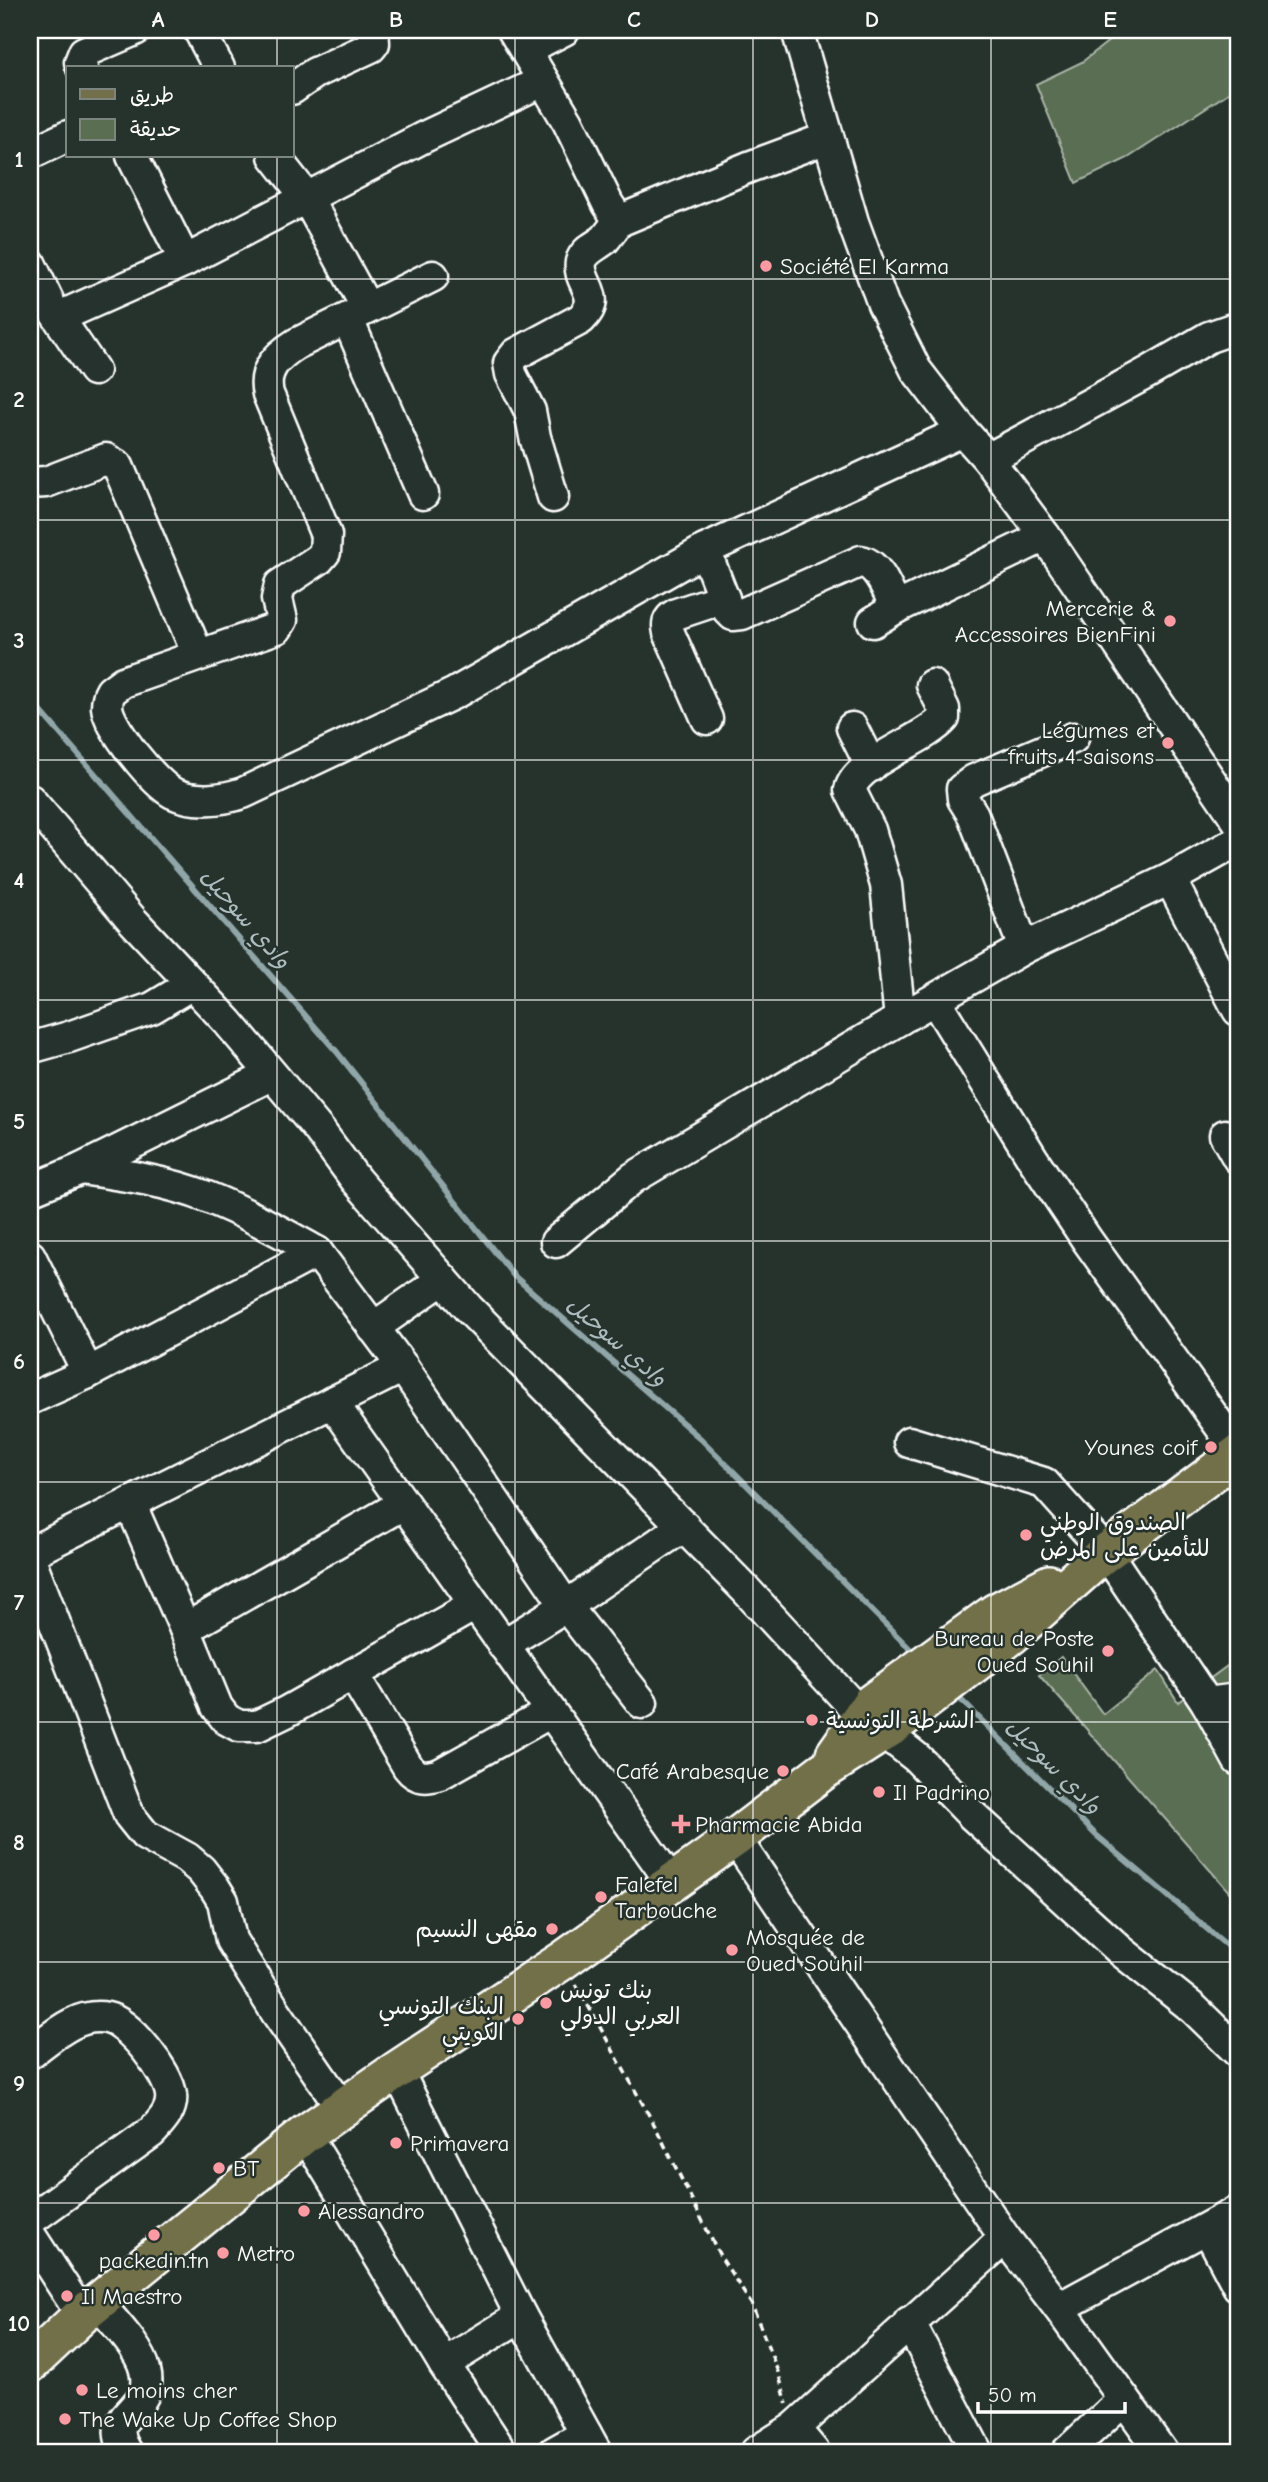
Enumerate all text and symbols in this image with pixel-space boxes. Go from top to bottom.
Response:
text: A [152,6,165,33]
text: B [389,6,403,33]
text: C [627,6,641,33]
text: D [865,6,879,33]
text: E [1103,6,1117,33]
legend [66,66,294,158]
text: طريق [130,83,174,107]
text: حديقة [130,117,181,141]
text: 1 [14,146,24,173]
place label: Société El Karma [780,253,949,280]
marker: Société El Karma [758,258,774,274]
text: 2 [13,386,25,413]
place label: Mercerie & Accessoires BienFini [955,595,1156,648]
marker: Mercerie & Accessoires BienFini [1162,613,1178,629]
text: 3 [13,627,25,654]
place label: Légumes et fruits 4 saisons [1007,717,1155,770]
marker: Légumes et fruits 4 saisons [1160,735,1176,751]
water label: وادي سوحيل [193,862,297,976]
text: 4 [14,867,25,894]
text: 5 [13,1108,25,1135]
water label: وادي سوحيل [559,1290,673,1394]
text: 6 [13,1348,25,1375]
place label: Younes coif [1084,1434,1199,1461]
marker: Younes coif [1203,1439,1219,1455]
place label: الصندوق الوطني للتأمين على المرض [1040,1509,1210,1563]
marker: الصندوق الوطني للتأمين على المرض [1018,1527,1034,1543]
text: 7 [14,1589,25,1616]
place label: Bureau de Poste Oued Souhil [934,1625,1094,1678]
marker: Bureau de Poste Oued Souhil [1100,1643,1116,1659]
place label: الشرطة التونسية [826,1707,975,1735]
marker: الشرطة التونسية [804,1712,820,1728]
water label: وادي سوحيل [998,1712,1108,1822]
place label: Café Arabesque [616,1758,769,1785]
marker: Café Arabesque [775,1763,791,1779]
place label: Il Padrino [893,1779,990,1806]
marker: Il Padrino [871,1784,887,1800]
place label: Pharmacie Abida [695,1811,863,1838]
marker: Pharmacie Abida [673,1816,689,1832]
text: 8 [13,1829,25,1856]
place label: Falefel Tarbouche [615,1871,717,1924]
marker: Falefel Tarbouche [593,1889,609,1905]
place label: مقهى النسيم [415,1916,538,1947]
marker: مقهى النسيم [544,1921,560,1937]
place label: Mosquée de Oued Souhil [746,1924,865,1977]
marker: Mosquée de Oued Souhil [724,1942,740,1958]
place label: بنك تونس العربي الدولي [560,1977,680,2037]
place label: البنك التونسي الكويتي [378,1993,504,2053]
marker: بنك تونس العربي الدولي [538,1995,554,2011]
marker: البنك التونسي الكويتي [510,2011,526,2027]
text: 9 [13,2070,25,2097]
place label: Primavera [410,2130,509,2157]
marker: Primavera [388,2135,404,2151]
place label: BT [233,2155,259,2182]
marker: BT [211,2160,227,2176]
place label: Alessandro [318,2198,425,2225]
marker: Alessandro [296,2203,312,2219]
marker: packedin.tn [146,2227,162,2243]
place label: Metro [237,2240,295,2267]
marker: Metro [215,2245,231,2261]
place label: packedin.tn [99,2247,209,2274]
place label: Il Maestro [81,2283,182,2310]
marker: Il Maestro [59,2288,75,2304]
text: 10 [8,2310,30,2337]
scale bar [978,2370,1124,2414]
place label: Le moins cher [96,2377,238,2404]
marker: Le moins cher [74,2382,90,2398]
text: 50 m [988,2383,1037,2407]
place label: The Wake Up Coffee Shop [79,2406,337,2433]
marker: The Wake Up Coffee Shop [57,2411,73,2427]

